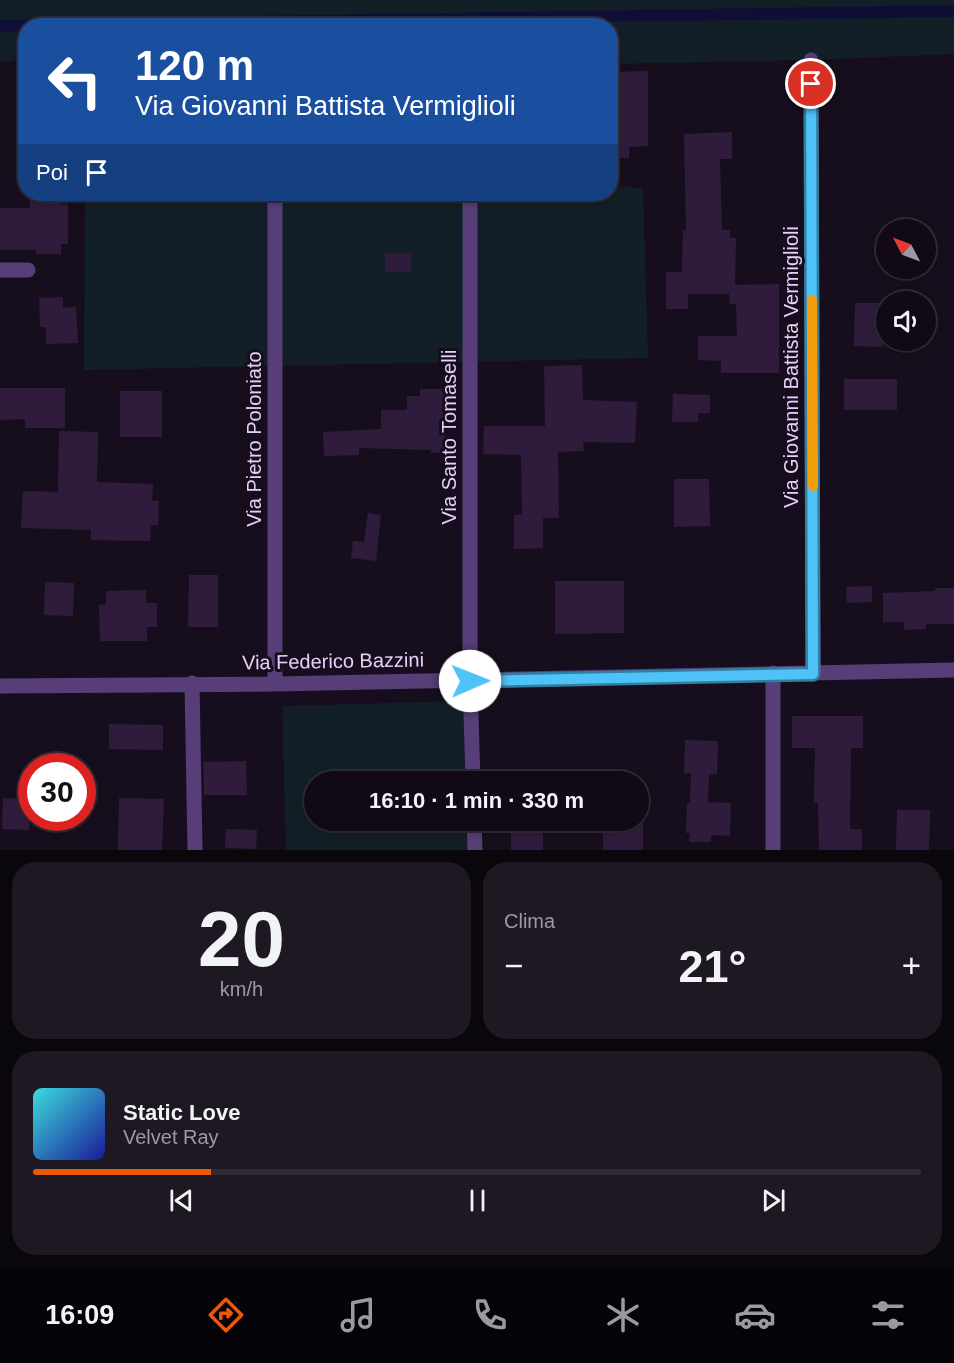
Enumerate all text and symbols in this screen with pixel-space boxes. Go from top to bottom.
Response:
icon: left [36,42,114,120]
text: 120 m [135,42,254,89]
pin [785,58,836,109]
icon: arrive [794,67,827,100]
text: Via Giovanni Battista Vermiglioli [135,91,516,121]
icon: arrive [80,156,113,189]
text: Poi [36,160,68,185]
north arrow [876,219,936,279]
map controls [876,219,936,351]
street label: Via Giovanni Battista Vermiglioli [780,226,802,508]
button: sound [876,291,936,351]
street label: Via Santo Tomaselli [438,350,460,524]
street label: Via Pietro Poloniato [243,351,265,527]
street label: Via Federico Bazzini [242,648,424,674]
position arrow [438,649,502,713]
speed limit sign: 30 [18,753,96,831]
text: 16:10 · 1 min · 330 m [369,788,584,813]
text: 20 [198,895,285,983]
text: Clima [504,910,555,932]
text: 21° [678,941,747,992]
text: − [504,947,523,984]
text: + [902,947,921,984]
text: km/h [220,978,263,1000]
text: Static Love [123,1100,240,1125]
text: Velvet Ray [123,1126,219,1148]
icon: previous [165,1184,198,1217]
icon: pause [461,1184,494,1217]
icon: next [757,1184,790,1217]
icon: directions [205,1294,247,1336]
icon: music [337,1294,379,1336]
icon: phone [469,1294,511,1336]
icon: climate [602,1294,644,1336]
icon: car [734,1294,776,1336]
icon: filters [867,1294,909,1336]
text: 16:09 [45,1300,114,1330]

